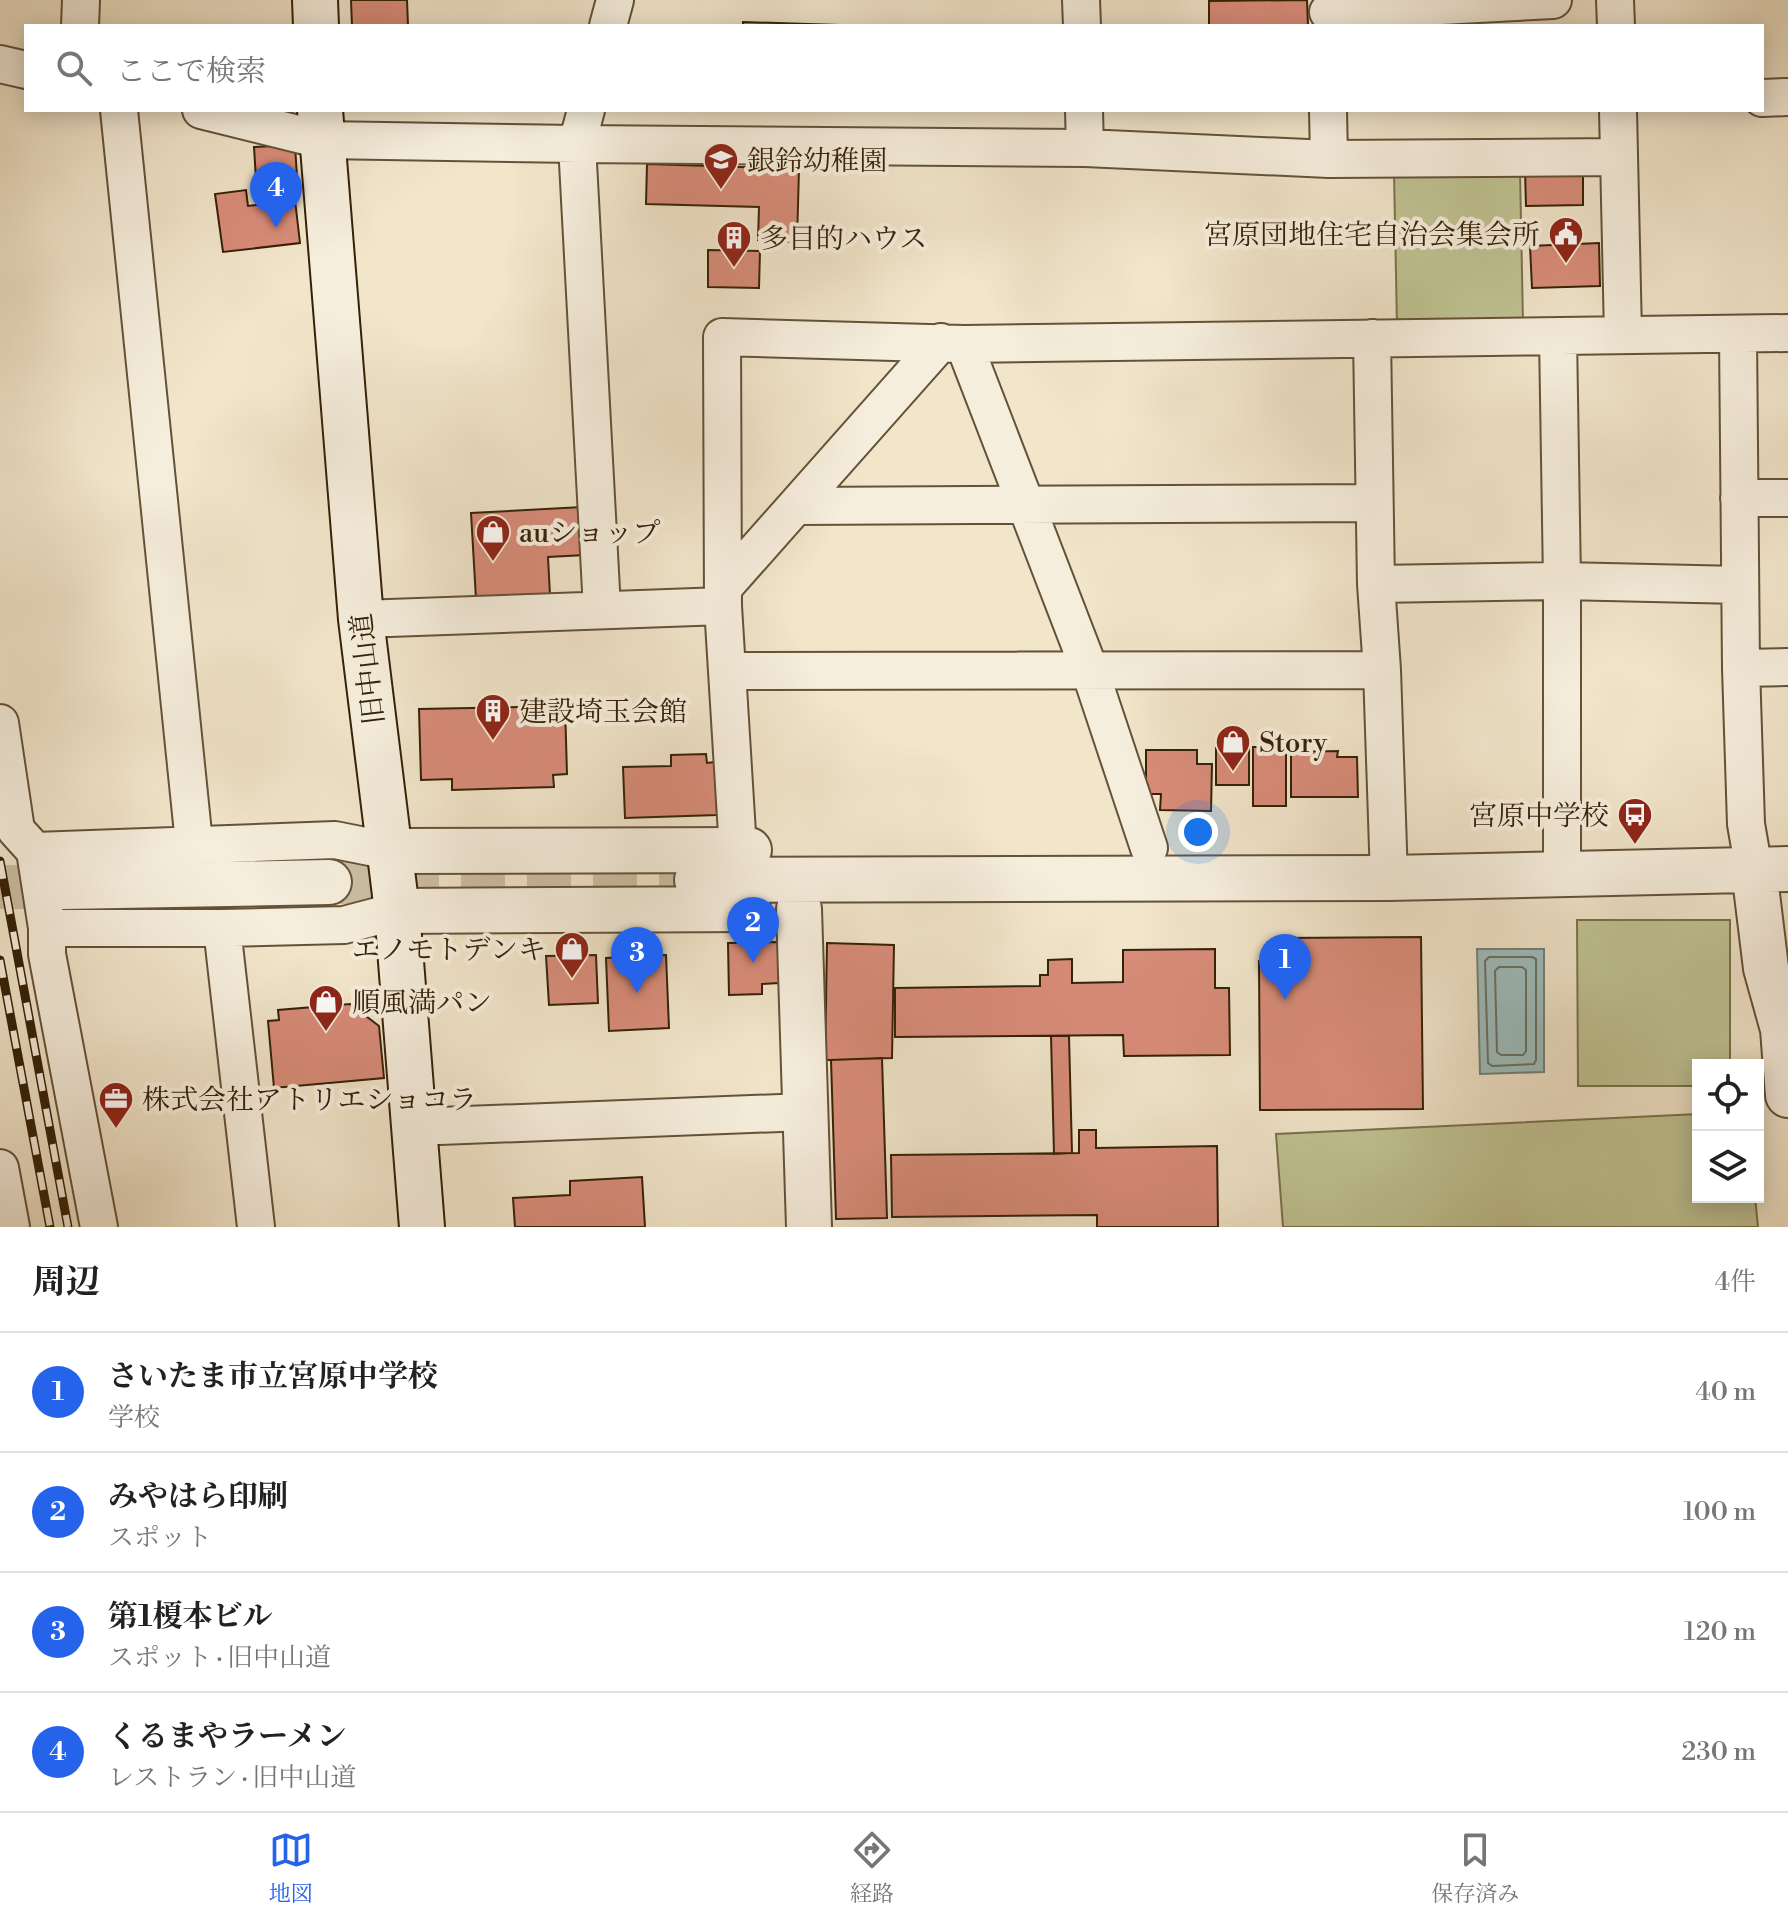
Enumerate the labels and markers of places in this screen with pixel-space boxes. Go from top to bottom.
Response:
school or university icon: 銀鈴幼稚園 [702,141,740,191]
place label: 銀鈴幼稚園 [747,144,887,179]
pin: 4 [250,162,302,228]
public building icon: 宮原団地住宅自治会集会所 [1547,215,1585,265]
place label: 宮原団地住宅自治会集会所 [1204,218,1540,253]
building icon: 多目的ハウス [715,219,753,269]
place label: 多目的ハウス [760,222,927,257]
shop icon: auショップ [474,513,512,563]
place label: auショップ [519,516,661,551]
building icon: 建設埼玉会館 [474,692,512,742]
place label: 建設埼玉会館 [519,695,687,730]
shop icon: Story [1214,723,1252,773]
place label: Story [1259,726,1327,761]
bus stop icon: 宮原中学校 [1616,796,1654,846]
place label: 宮原中学校 [1469,799,1609,834]
pin: 2 [727,897,779,963]
pin: 3 [611,927,663,993]
shop icon: エノモトデンキ [553,930,591,980]
place label: エノモトデンキ [352,933,546,968]
pin: 1 [1259,934,1311,1000]
shop icon: 順風満パン [307,983,345,1033]
place label: 順風満パン [352,986,492,1021]
office icon: 株式会社アトリエショコラ [97,1080,135,1130]
place label: 株式会社アトリエショコラ [142,1083,477,1118]

